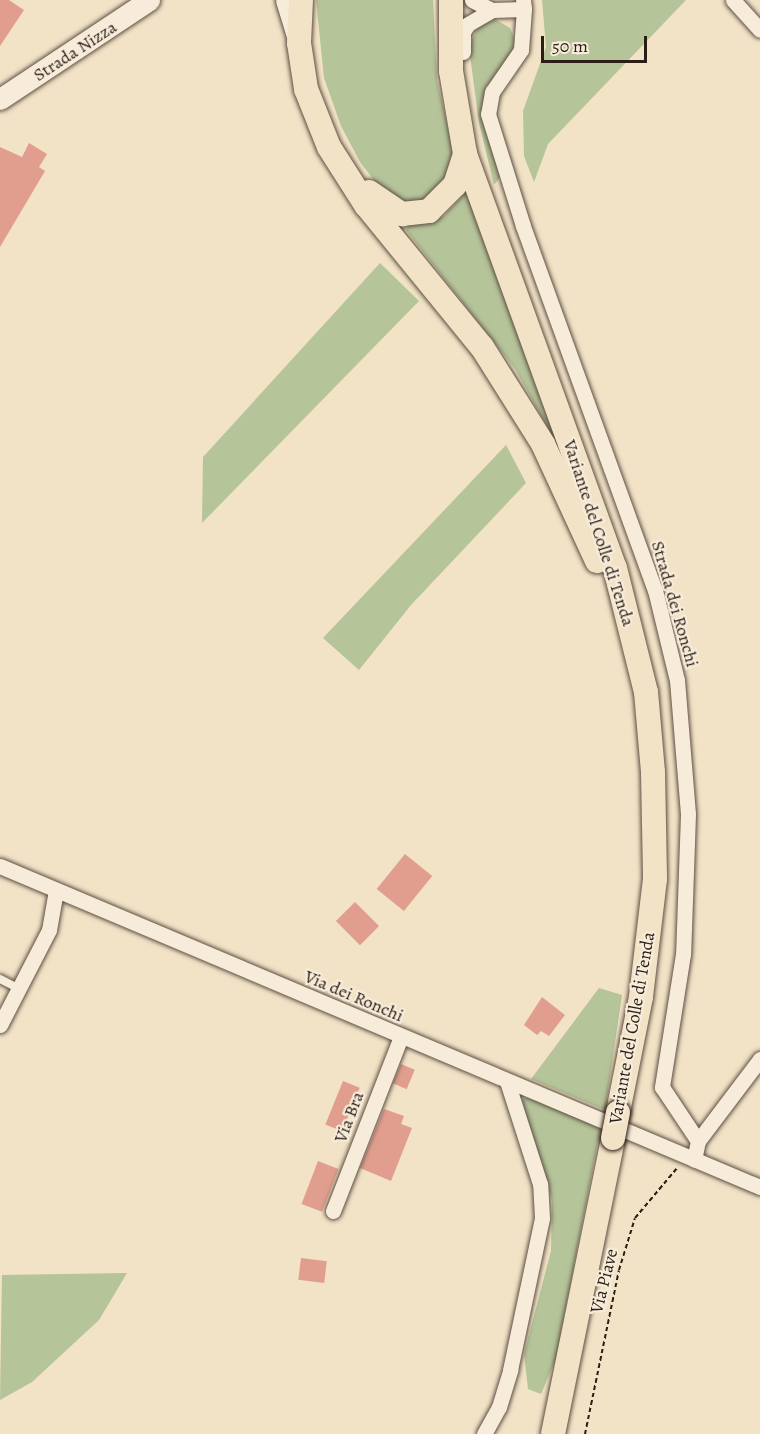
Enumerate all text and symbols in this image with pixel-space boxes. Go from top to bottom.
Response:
street label: Strada Nizza [29,16,121,86]
scale bar [544,24,650,62]
text: 50 m [552,34,588,58]
street label: Variante del Colle di Tenda [559,437,639,629]
street label: Strada dei Ronchi [647,538,703,670]
street label: Variante del Colle di Tenda [604,930,660,1126]
street label: Via dei Ronchi [301,965,407,1027]
street label: Via Bra [329,1088,369,1146]
street label: Via Piave [586,1246,622,1316]

